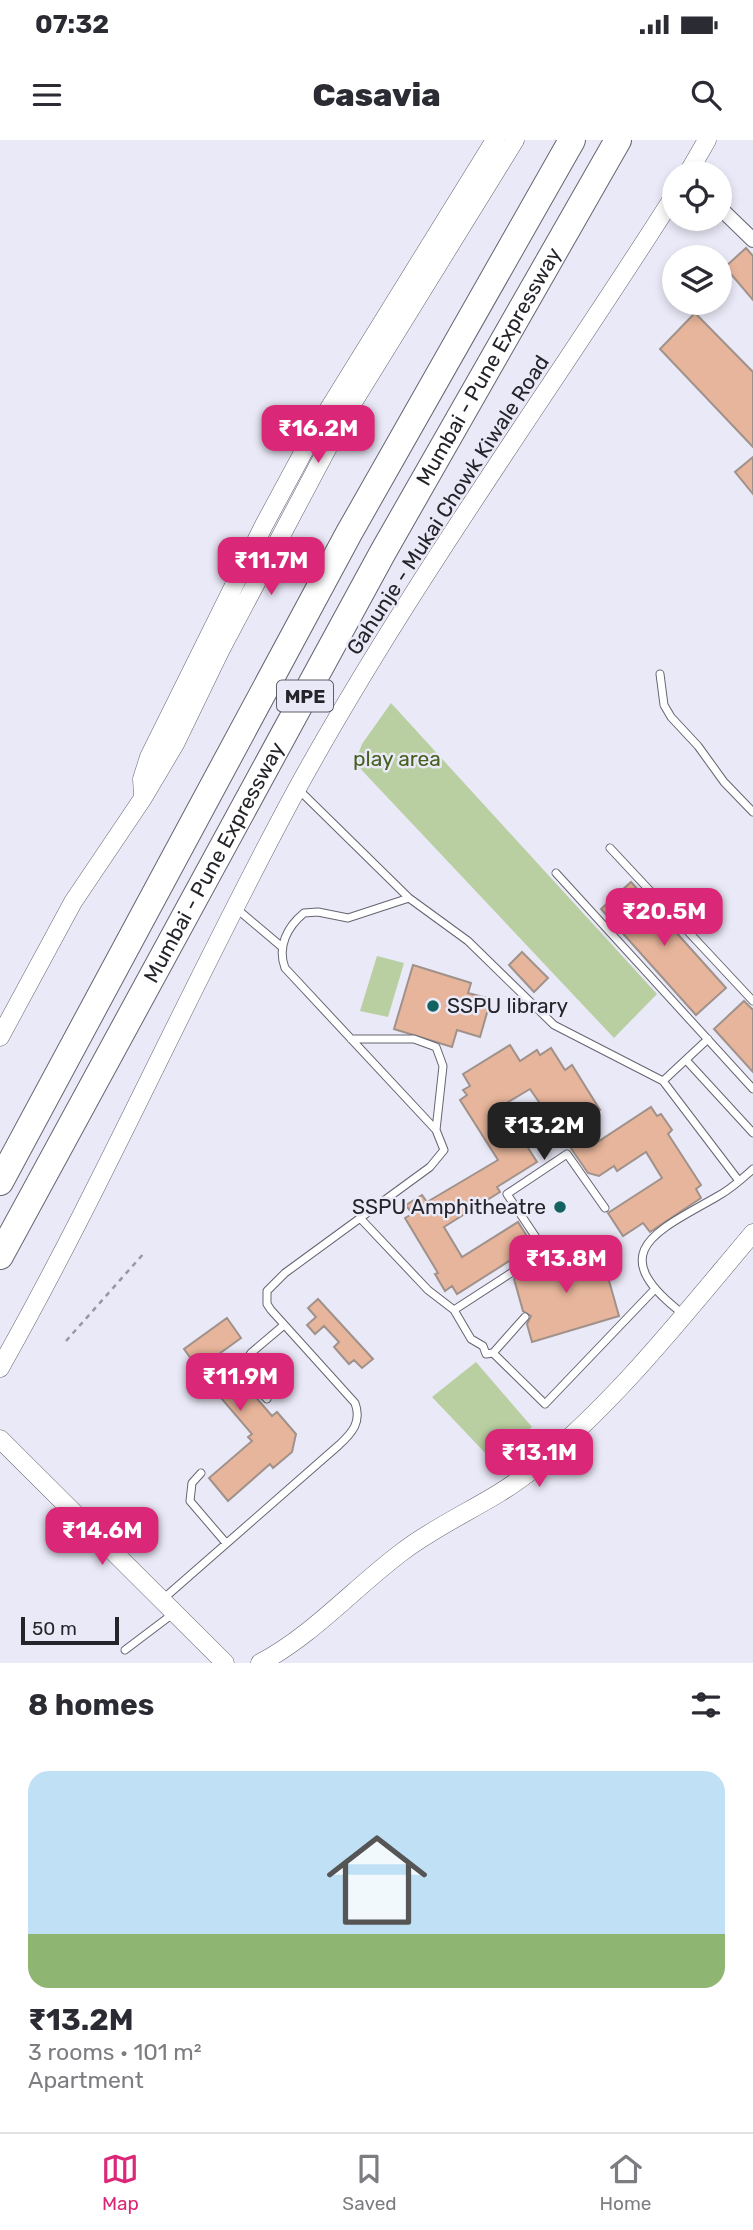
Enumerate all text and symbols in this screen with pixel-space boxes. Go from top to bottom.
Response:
text: 07:32 [35,9,109,40]
icon: menu [28,76,66,114]
text: Casavia [312,76,441,114]
icon: search [687,76,725,114]
map controls [662,161,732,315]
button: locate [662,161,732,231]
street label: Mumbai - Pune Expressway [411,242,566,490]
button: layers [662,245,732,315]
street label: Gahunje - Mukai Chowk Kiwale Road [341,350,554,659]
pin: ₹16.2M [261,406,375,465]
text: ₹16.2M [278,414,358,442]
pin: ₹11.7M [214,538,328,597]
text: ₹11.7M [234,546,308,574]
road number: MPE [277,680,333,712]
street label: Mumbai - Pune Expressway [138,737,289,987]
park label: play area [353,746,441,771]
pin: ₹20.5M [607,888,721,948]
text: ₹20.5M [622,897,706,925]
place label: SSPU library [447,993,569,1018]
marker: SSPU library [425,998,441,1014]
pin: ₹13.2M [487,1102,601,1162]
text: ₹13.2M [504,1111,584,1139]
place label: SSPU Amphitheatre [352,1194,546,1219]
marker: SSPU Amphitheatre [552,1199,568,1215]
pin: ₹13.8M [509,1236,623,1295]
text: ₹13.8M [525,1244,607,1272]
pin: ₹11.9M [183,1354,297,1413]
text: ₹11.9M [202,1362,278,1390]
pin: ₹13.1M [482,1430,596,1489]
text: ₹13.1M [501,1438,577,1466]
pin: ₹14.6M [45,1508,159,1567]
text: ₹14.6M [61,1516,143,1544]
scale bar [21,1614,119,1646]
text: 50 m [32,1617,77,1640]
icon: filters [687,1686,725,1724]
text: 8 homes [28,1687,154,1723]
icon: home [314,1817,440,1943]
text: ₹13.2M [28,2002,134,2038]
text: 3 rooms · 101 m² [28,2038,202,2066]
text: Apartment [28,2066,144,2094]
tab: Map [101,2150,139,2215]
tab: Saved [342,2150,397,2215]
tab: Home [600,2150,652,2215]

